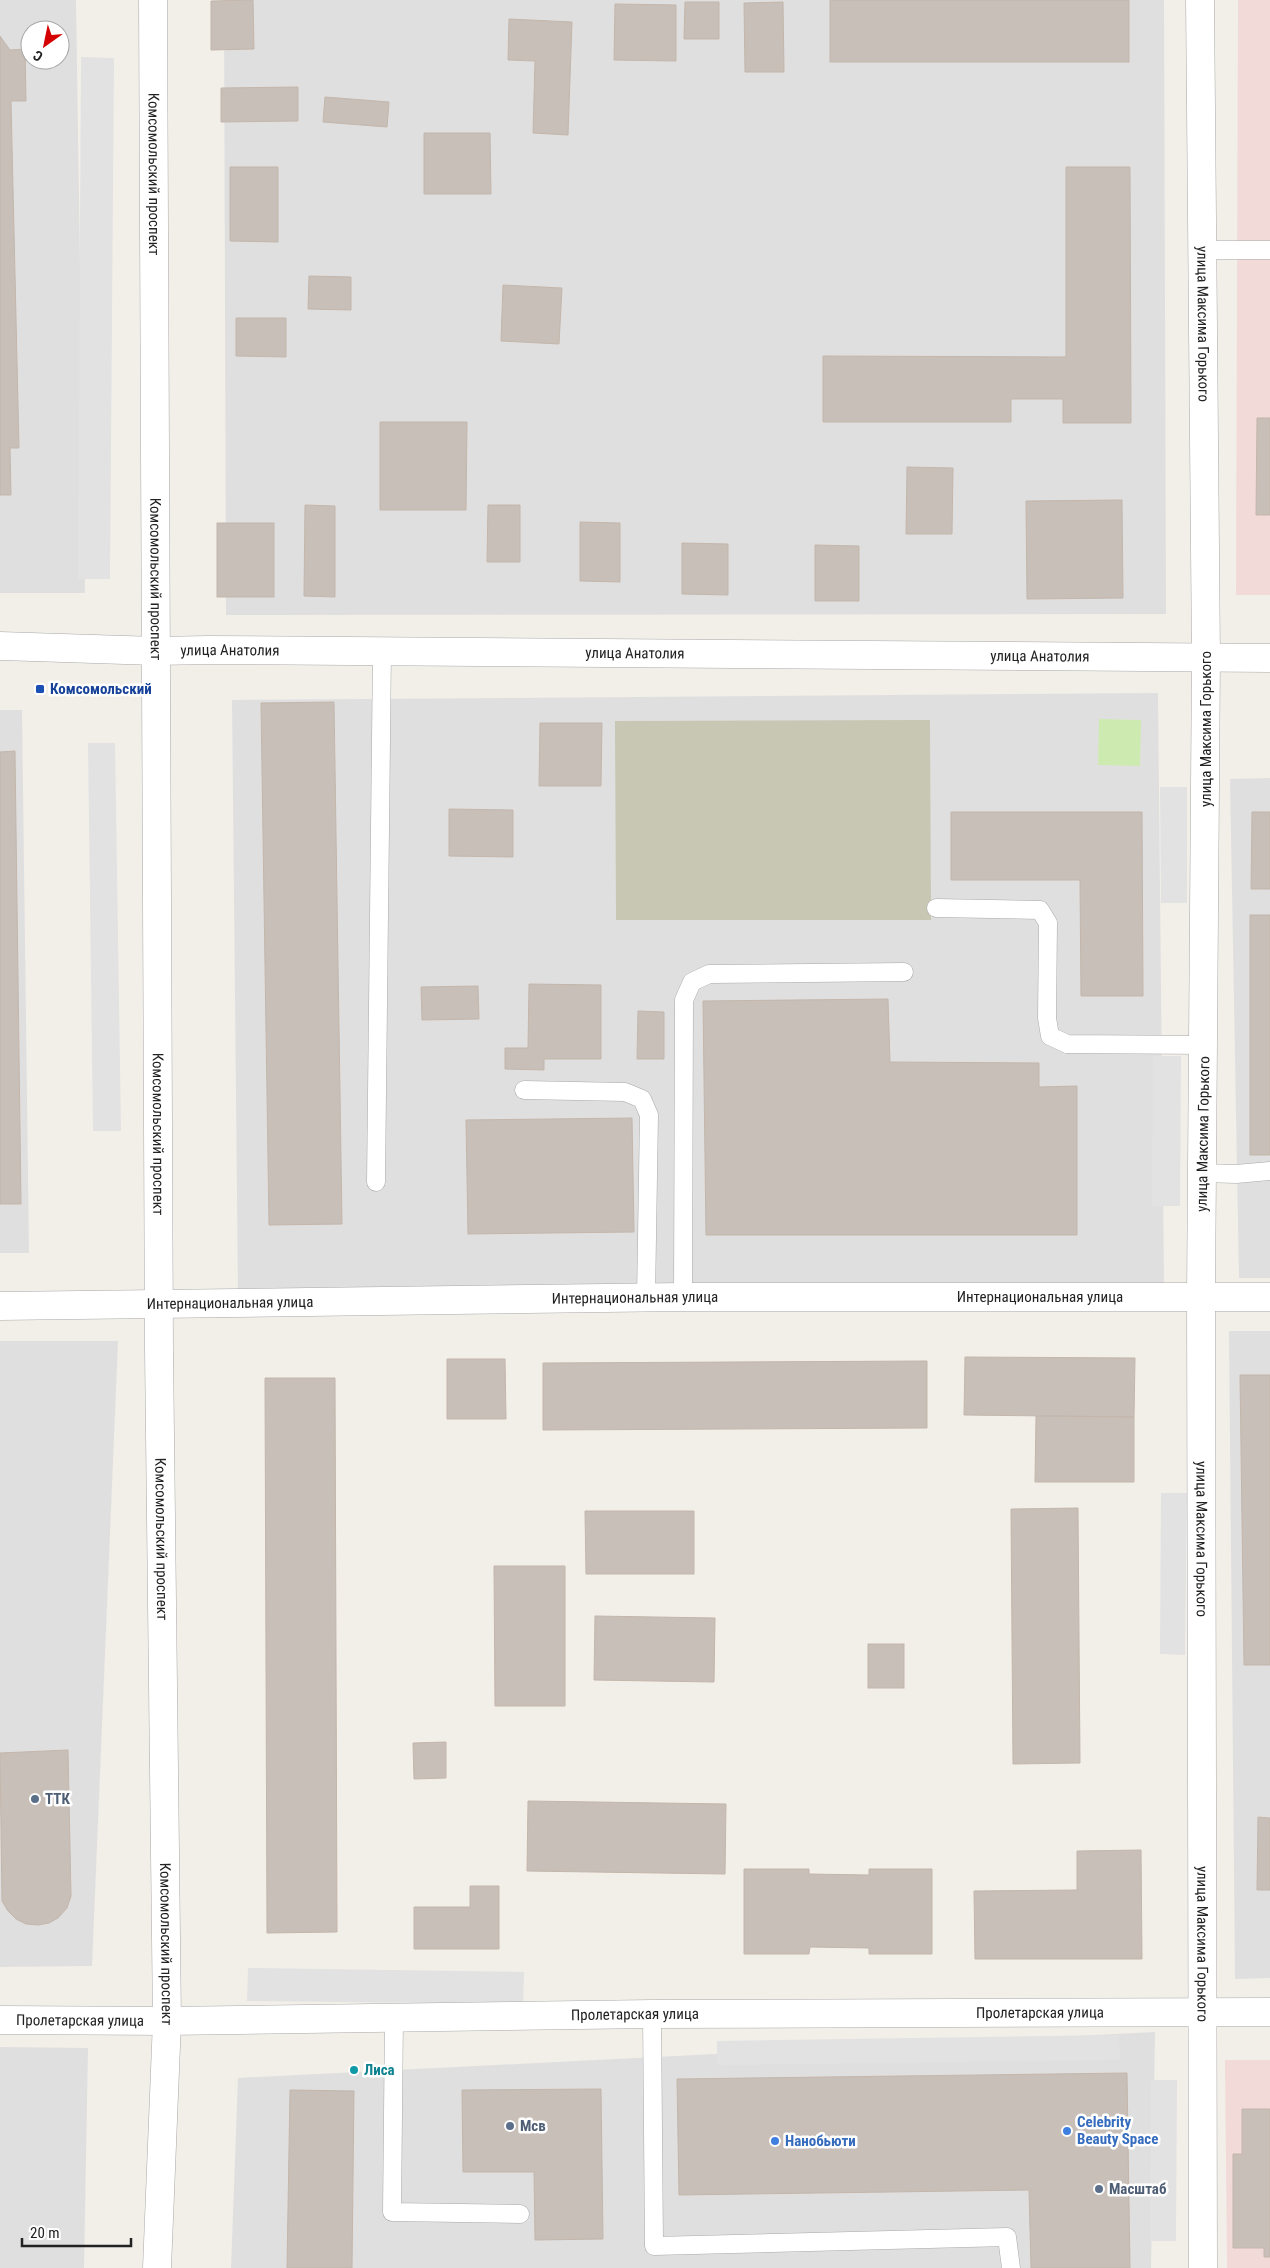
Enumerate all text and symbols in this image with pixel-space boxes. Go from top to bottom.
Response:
north arrow [20,20,70,70]
text: С [30,47,46,65]
street label: Комсомольский проспект [144,93,163,255]
street label: улица Максима Горького [1193,246,1213,402]
street label: Комсомольский проспект [146,498,165,660]
street label: улица Анатолия [180,641,280,660]
street label: улица Анатолия [585,644,685,663]
street label: улица Анатолия [990,647,1090,666]
street label: улица Максима Горького [1197,651,1215,807]
place label: Комсомольский [50,680,152,698]
marker: Комсомольский [34,683,46,695]
street label: Комсомольский проспект [149,1053,167,1215]
street label: улица Максима Горького [1193,1056,1213,1212]
street label: Интернациональная улица [552,1288,718,1308]
street label: Интернациональная улица [957,1288,1123,1306]
street label: Интернациональная улица [147,1293,313,1313]
street label: Комсомольский проспект [151,1458,171,1620]
street label: улица Максима Горького [1192,1461,1211,1617]
place label: ТТК [45,1790,70,1808]
marker: ТТК [29,1793,41,1805]
street label: Комсомольский проспект [156,1863,176,2026]
street label: улица Максима Горького [1193,1866,1211,2022]
street label: Пролетарская улица [976,2004,1104,2022]
street label: Пролетарская улица [571,2005,699,2024]
street label: Пролетарская улица [16,2011,144,2030]
place label: Лиса [364,2061,395,2079]
marker: Лиса [348,2064,360,2076]
place label: Celebrity Beauty Space [1077,2113,1158,2148]
place label: Мсв [520,2117,546,2135]
marker: Мсв [504,2120,516,2132]
marker: Celebrity Beauty Space [1061,2125,1073,2137]
place label: Нанобьюти [785,2132,856,2150]
marker: Нанобьюти [769,2135,781,2147]
place label: Масштаб [1109,2180,1167,2198]
marker: Масштаб [1093,2183,1105,2195]
scale bar [22,2216,131,2248]
text: 20 m [30,2224,60,2242]

